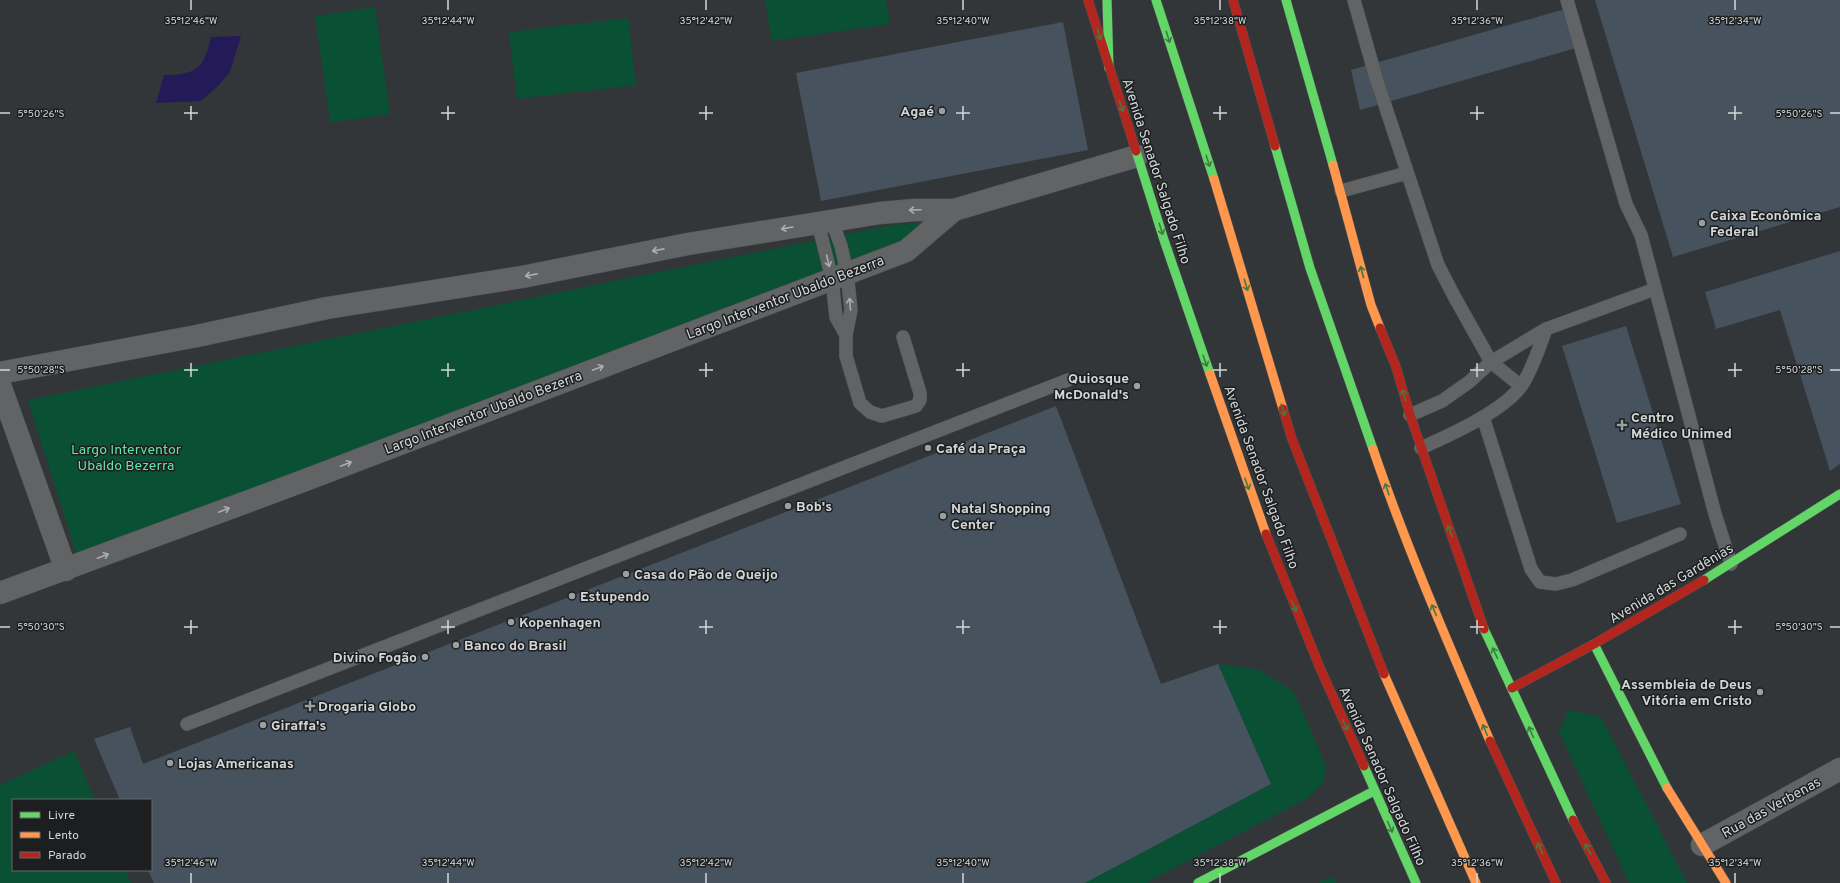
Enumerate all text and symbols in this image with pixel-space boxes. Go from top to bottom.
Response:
text: 35°12'46"W [165,15,217,28]
text: 35°12'44"W [421,15,475,28]
text: 35°12'42"W [679,15,733,28]
text: 35°12'40"W [936,15,990,28]
text: 35°12'38"W [1194,15,1246,28]
text: 35°12'36"W [1451,15,1503,28]
text: 35°12'34"W [1709,15,1761,28]
one-way arrow [1096,28,1103,41]
one-way arrow [1165,30,1172,43]
street label: Avenida Senador Salgado Filho [1117,77,1194,267]
one-way arrow [1118,99,1125,112]
place label: Agaé [900,104,934,121]
marker: Agaé [937,106,947,116]
text: 5°50'26"S [17,108,65,121]
text: 5°50'26"S [1775,108,1823,121]
one-way arrow [1205,154,1212,167]
one-way arrow [909,206,922,214]
place label: Caixa Econômica Federal [1710,208,1821,241]
marker: Caixa Econômica Federal [1697,218,1707,228]
one-way arrow [1158,223,1165,236]
one-way arrow [781,225,794,233]
one-way arrow [652,246,665,254]
street label: Largo Interventor Ubaldo Bezerra [684,253,887,344]
one-way arrow [824,254,832,267]
one-way arrow [1358,266,1365,279]
one-way arrow [525,272,538,280]
one-way arrow [1243,279,1250,292]
one-way arrow [847,298,854,311]
one-way arrow [1202,355,1210,367]
one-way arrow [592,363,604,371]
text: 5°50'28"S [17,364,65,377]
text: 5°50'28"S [1775,364,1823,377]
street label: Largo Interventor Ubaldo Bezerra [382,368,585,459]
place label: Quiosque McDonald's [1054,371,1129,404]
marker: Quiosque McDonald's [1132,381,1142,391]
street label: Avenida Senador Salgado Filho [1219,383,1302,572]
one-way arrow [1400,389,1407,402]
one-way arrow [1280,403,1287,416]
place label: Centro Médico Unimed [1631,410,1732,443]
marker: Centro Médico Unimed [1616,419,1628,431]
place label: Café da Praça [936,441,1026,458]
park label: Largo Interventor Ubaldo Bezerra [71,442,182,475]
marker: Café da Praça [923,443,933,453]
one-way arrow [339,460,351,468]
one-way arrow [1244,478,1252,490]
one-way arrow [1382,484,1390,496]
place label: Bob's [796,499,832,516]
marker: Bob's [783,501,793,511]
place label: Natal Shopping Center [951,501,1051,534]
one-way arrow [218,505,230,513]
marker: Natal Shopping Center [938,511,948,521]
one-way arrow [1445,526,1453,538]
street label: Avenida das Gardênias [1607,541,1737,628]
one-way arrow [96,551,108,559]
place label: Casa do Pão de Queijo [634,567,778,584]
marker: Casa do Pão de Queijo [621,569,631,579]
place label: Estupendo [580,589,650,606]
marker: Estupendo [567,591,577,601]
one-way arrow [1291,599,1298,611]
one-way arrow [1430,605,1438,617]
place label: Kopenhagen [519,615,601,632]
marker: Kopenhagen [506,617,516,627]
text: 5°50'30"S [17,621,65,634]
text: 5°50'30"S [1775,621,1823,634]
place label: Banco do Brasil [464,638,567,655]
marker: Banco do Brasil [451,640,461,650]
one-way arrow [1491,647,1498,659]
place label: Divino Fogão [333,650,417,667]
marker: Divino Fogão [420,652,430,662]
place label: Assembleia de Deus Vitória em Cristo [1621,677,1752,710]
street label: Avenida Senador Salgado Filho [1334,684,1429,869]
marker: Assembleia de Deus Vitória em Cristo [1755,687,1765,697]
place label: Drogaria Globo [318,699,416,716]
marker: Drogaria Globo [305,701,315,711]
place label: Giraffa's [271,718,327,735]
one-way arrow [1342,719,1349,731]
marker: Giraffa's [258,720,268,730]
one-way arrow [1481,724,1488,736]
one-way arrow [1527,726,1534,738]
place label: Lojas Americanas [178,756,294,773]
marker: Lojas Americanas [165,758,175,768]
street label: Rua das Verbenas [1719,774,1824,843]
legend [12,799,152,871]
text: Livre [48,808,75,824]
one-way arrow [1387,820,1394,832]
text: Lento [48,828,79,844]
one-way arrow [1536,842,1543,854]
one-way arrow [1583,843,1591,855]
text: Parado [48,848,86,864]
text: 35°12'46"W [165,857,217,870]
text: 35°12'44"W [421,857,475,870]
text: 35°12'42"W [679,857,733,870]
text: 35°12'40"W [936,857,990,870]
text: 35°12'38"W [1194,857,1246,870]
text: 35°12'36"W [1451,857,1503,870]
text: 35°12'34"W [1709,857,1761,870]

